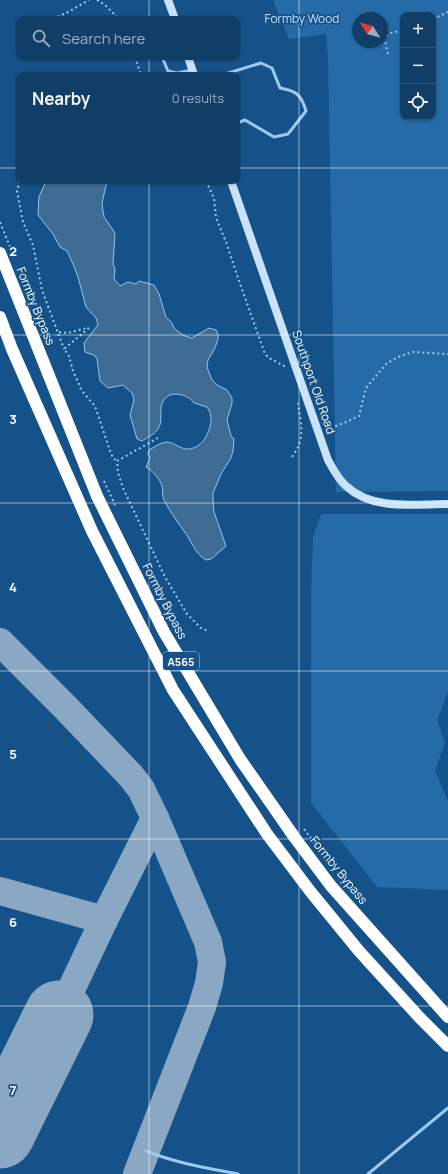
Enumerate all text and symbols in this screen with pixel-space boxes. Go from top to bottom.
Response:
park label: Formby Wood [265,10,339,27]
north arrow [352,12,388,48]
map controls [400,12,436,120]
button: + [400,12,436,48]
search box [16,16,240,60]
icon: search [30,27,52,49]
text: Search here [62,28,145,49]
button: − [400,48,436,84]
button: locate [400,84,436,120]
text: Nearby [32,87,90,110]
text: 0 results [172,89,224,107]
text: 2 [9,242,17,260]
street label: Formby Bypass [13,264,59,348]
street label: Southport Old Road [288,328,340,436]
text: 3 [9,410,17,428]
street label: Formby Bypass [139,560,191,642]
text: 4 [9,578,17,596]
road number: A565 [163,652,199,670]
text: 5 [9,745,17,763]
street label: Formby Bypass [306,832,372,908]
text: 6 [9,913,17,931]
text: 7 [10,1081,17,1099]

